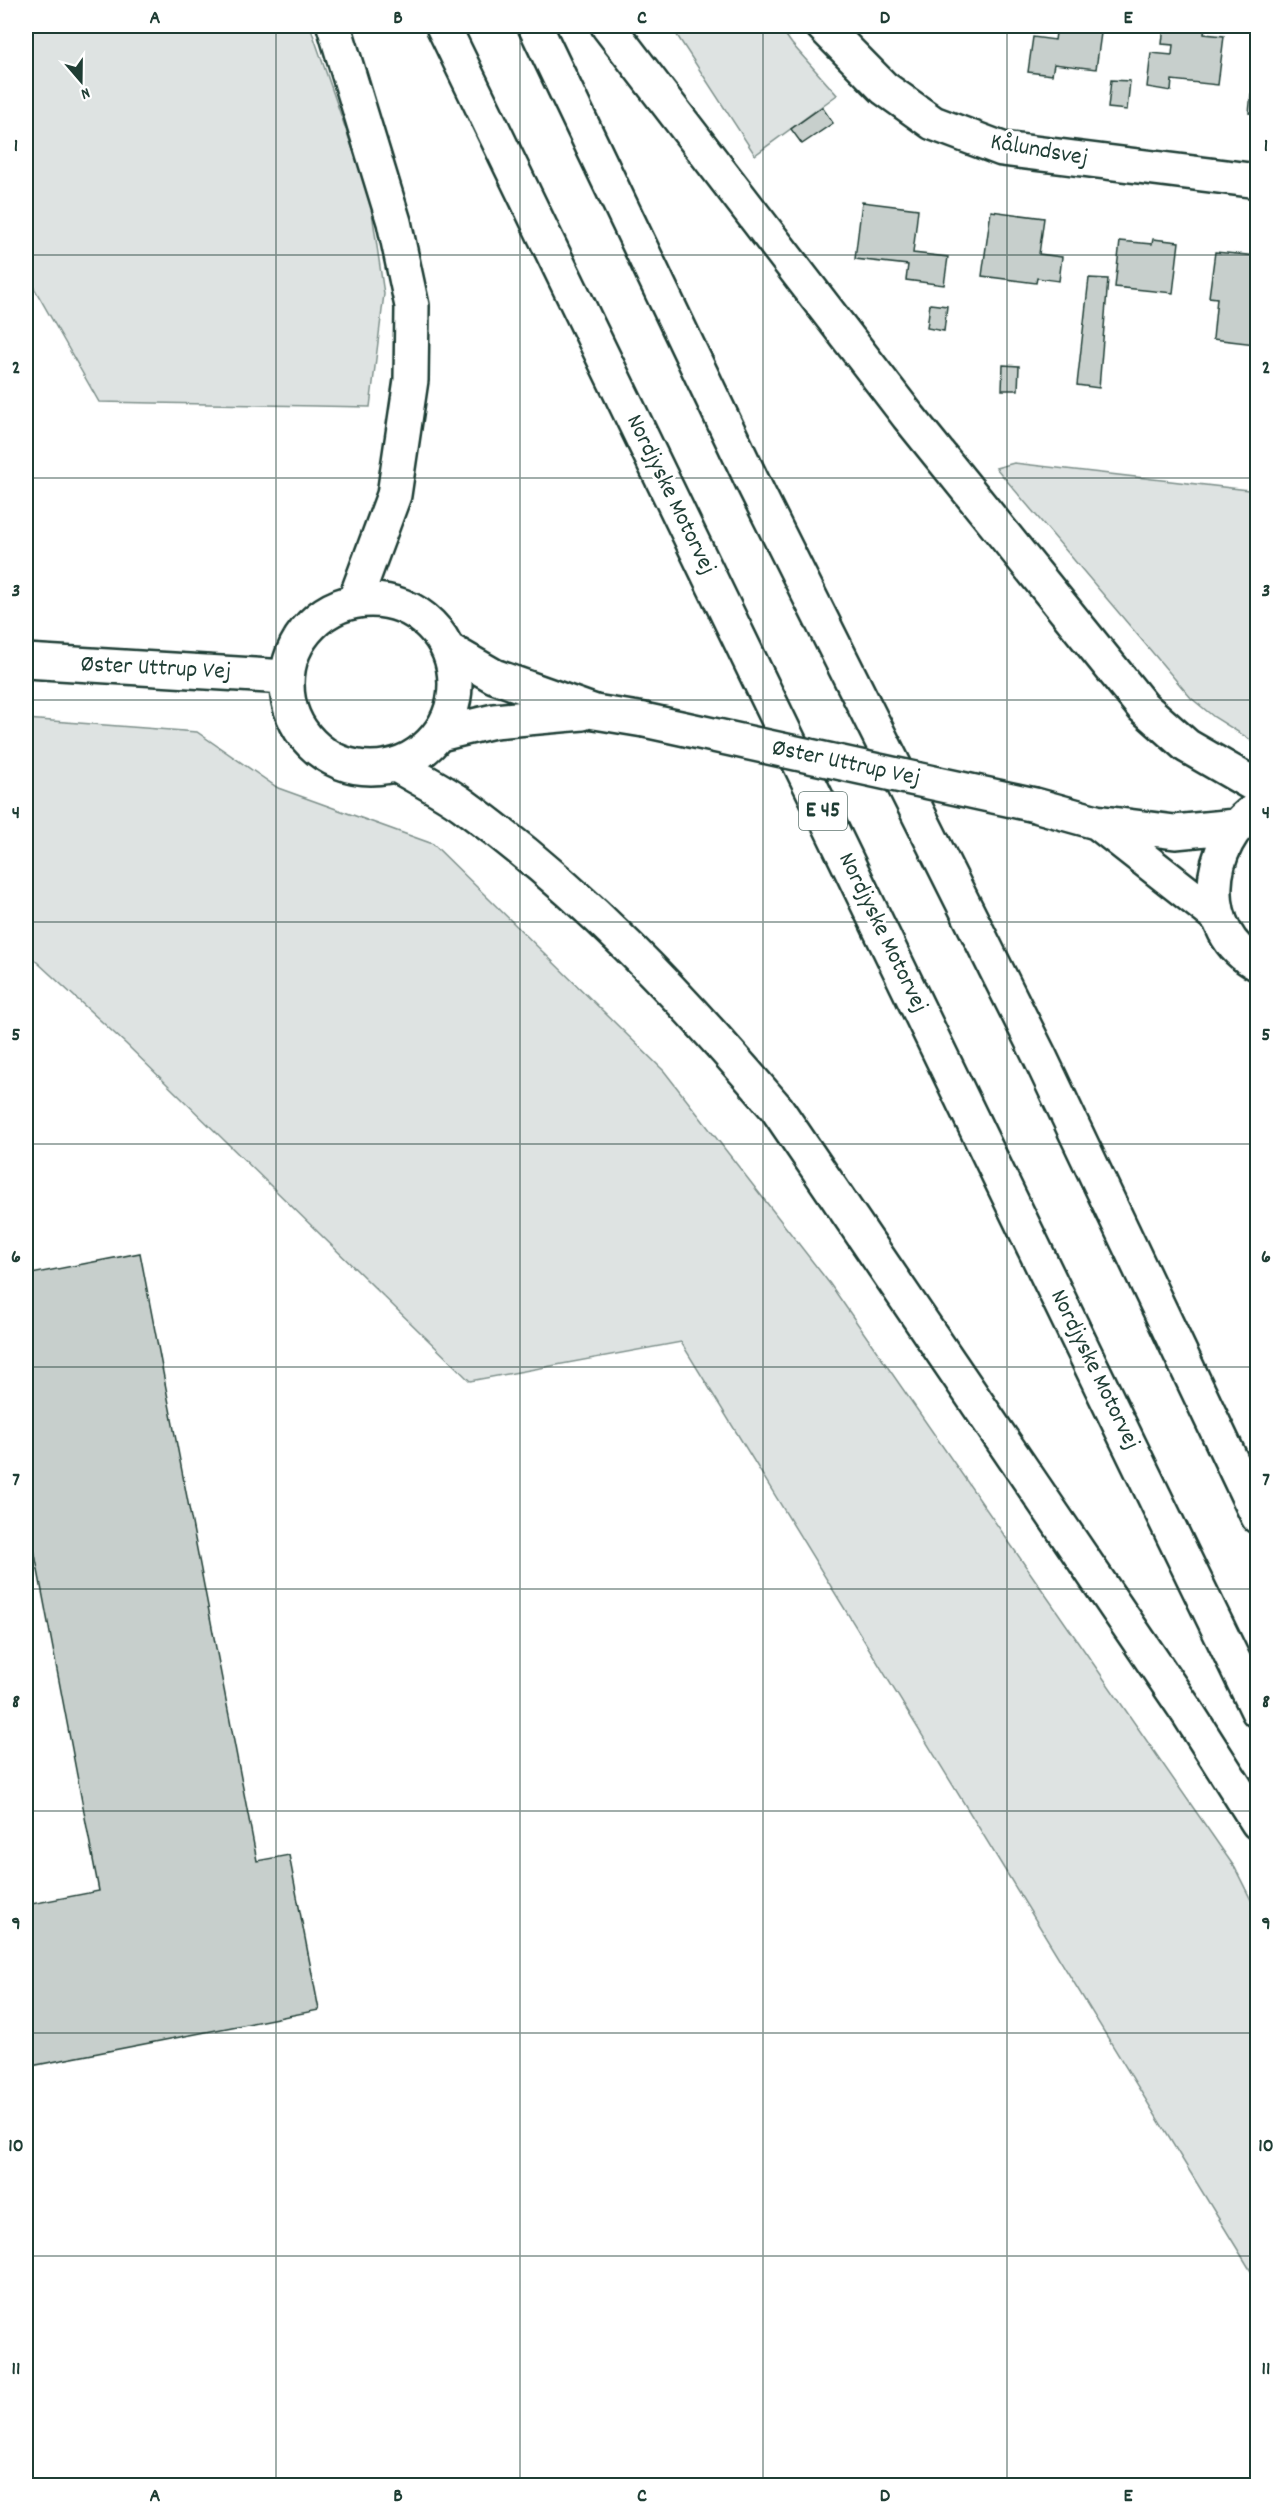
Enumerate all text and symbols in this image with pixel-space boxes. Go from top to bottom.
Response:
text: A [150,5,161,33]
text: B [393,5,403,33]
text: C [637,5,647,33]
text: D [880,5,891,33]
text: E [1123,5,1133,33]
north arrow [51,51,111,111]
text: N [78,81,93,105]
street label: Kålundsvej [988,126,1090,176]
text: 1 [14,133,18,161]
text: 1 [1264,133,1268,161]
text: 2 [12,355,20,383]
text: 2 [1262,355,1270,383]
street label: Nordjyske Motorvej [616,409,724,581]
text: 3 [12,578,20,606]
text: 3 [1262,578,1270,606]
street label: Øster Uttrup Vej [80,648,232,690]
street label: Øster Uttrup Vej [769,732,923,796]
road number: E 45 [799,792,847,830]
text: 4 [12,800,20,828]
text: 4 [1262,800,1270,828]
street label: Nordjyske Motorvej [828,847,936,1019]
text: 5 [11,1022,21,1050]
text: 5 [1261,1022,1271,1050]
text: 6 [11,1244,21,1272]
text: 6 [1261,1244,1271,1272]
street label: Nordjyske Motorvej [1040,1284,1148,1456]
text: 7 [12,1467,20,1495]
text: 7 [1262,1467,1270,1495]
text: 8 [12,1689,20,1717]
text: 8 [1262,1689,1270,1717]
text: 9 [11,1911,21,1939]
text: 9 [1261,1911,1271,1939]
text: 10 [8,2133,24,2161]
text: 10 [1258,2133,1274,2161]
text: 11 [12,2356,20,2384]
text: 11 [1262,2356,1270,2384]
text: A [150,2483,161,2511]
text: B [393,2483,403,2511]
text: C [637,2483,647,2511]
text: D [880,2483,891,2511]
text: E [1123,2483,1133,2511]

